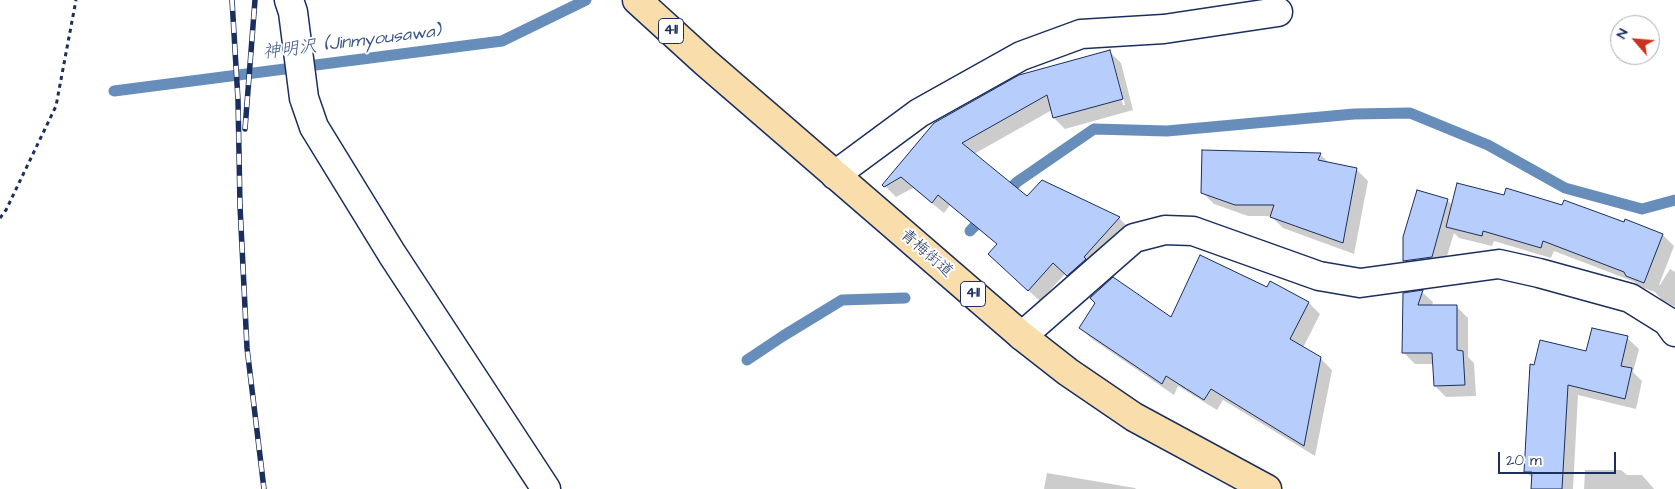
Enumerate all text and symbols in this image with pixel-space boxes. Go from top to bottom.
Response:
north arrow [1610,15,1660,65]
road number: 411 [658,18,684,44]
water label: 神明沢 (Jinmyousawa) [262,21,442,65]
text: N [1612,25,1633,42]
street label: 青梅街道 [896,226,956,282]
road number: 411 [960,282,986,306]
scale bar [1500,442,1618,474]
text: 20 m [1506,450,1542,471]

